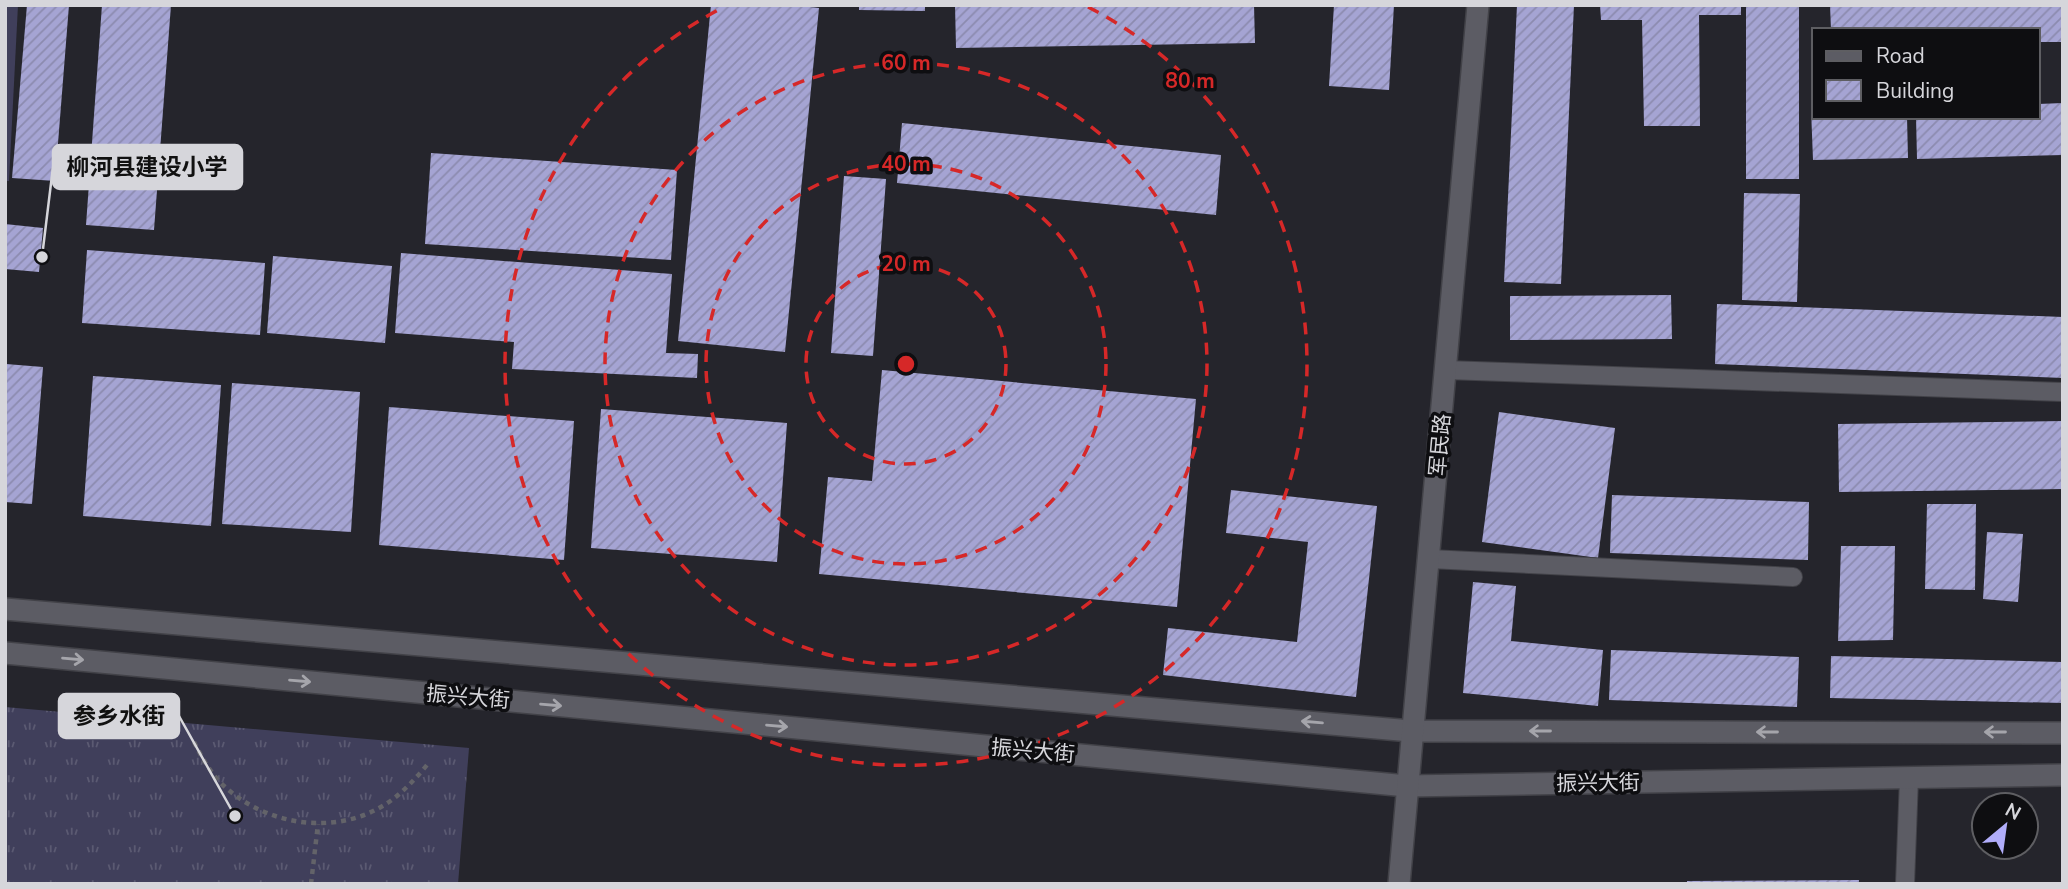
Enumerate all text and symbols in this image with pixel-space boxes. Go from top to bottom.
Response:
legend [1812,28,2040,119]
text: Road [1876,42,1925,70]
text: 60 m [881,49,931,77]
text: 80 m [1165,67,1215,95]
text: Building [1876,77,1954,105]
callout: 柳河县建设小学 [53,145,242,189]
text: 40 m [881,150,931,178]
text: 柳河县建设小学 [67,152,228,183]
text: 20 m [881,250,931,278]
centre of rings [894,352,918,376]
street label: 军民路 [1423,412,1457,478]
one-way arrow [61,653,84,666]
one-way arrow [288,675,310,688]
street label: 振兴大街 [425,679,511,715]
callout: 参乡水街 [59,694,179,738]
one-way arrow [539,699,561,712]
text: 参乡水街 [73,701,165,732]
one-way arrow [1302,716,1324,729]
one-way arrow [765,720,788,733]
one-way arrow [1528,724,1551,738]
one-way arrow [1756,725,1779,739]
one-way arrow [1983,725,2006,739]
street label: 振兴大街 [990,733,1076,769]
street label: 振兴大街 [1556,768,1640,798]
north arrow [1970,791,2040,861]
text: N [2000,797,2025,827]

